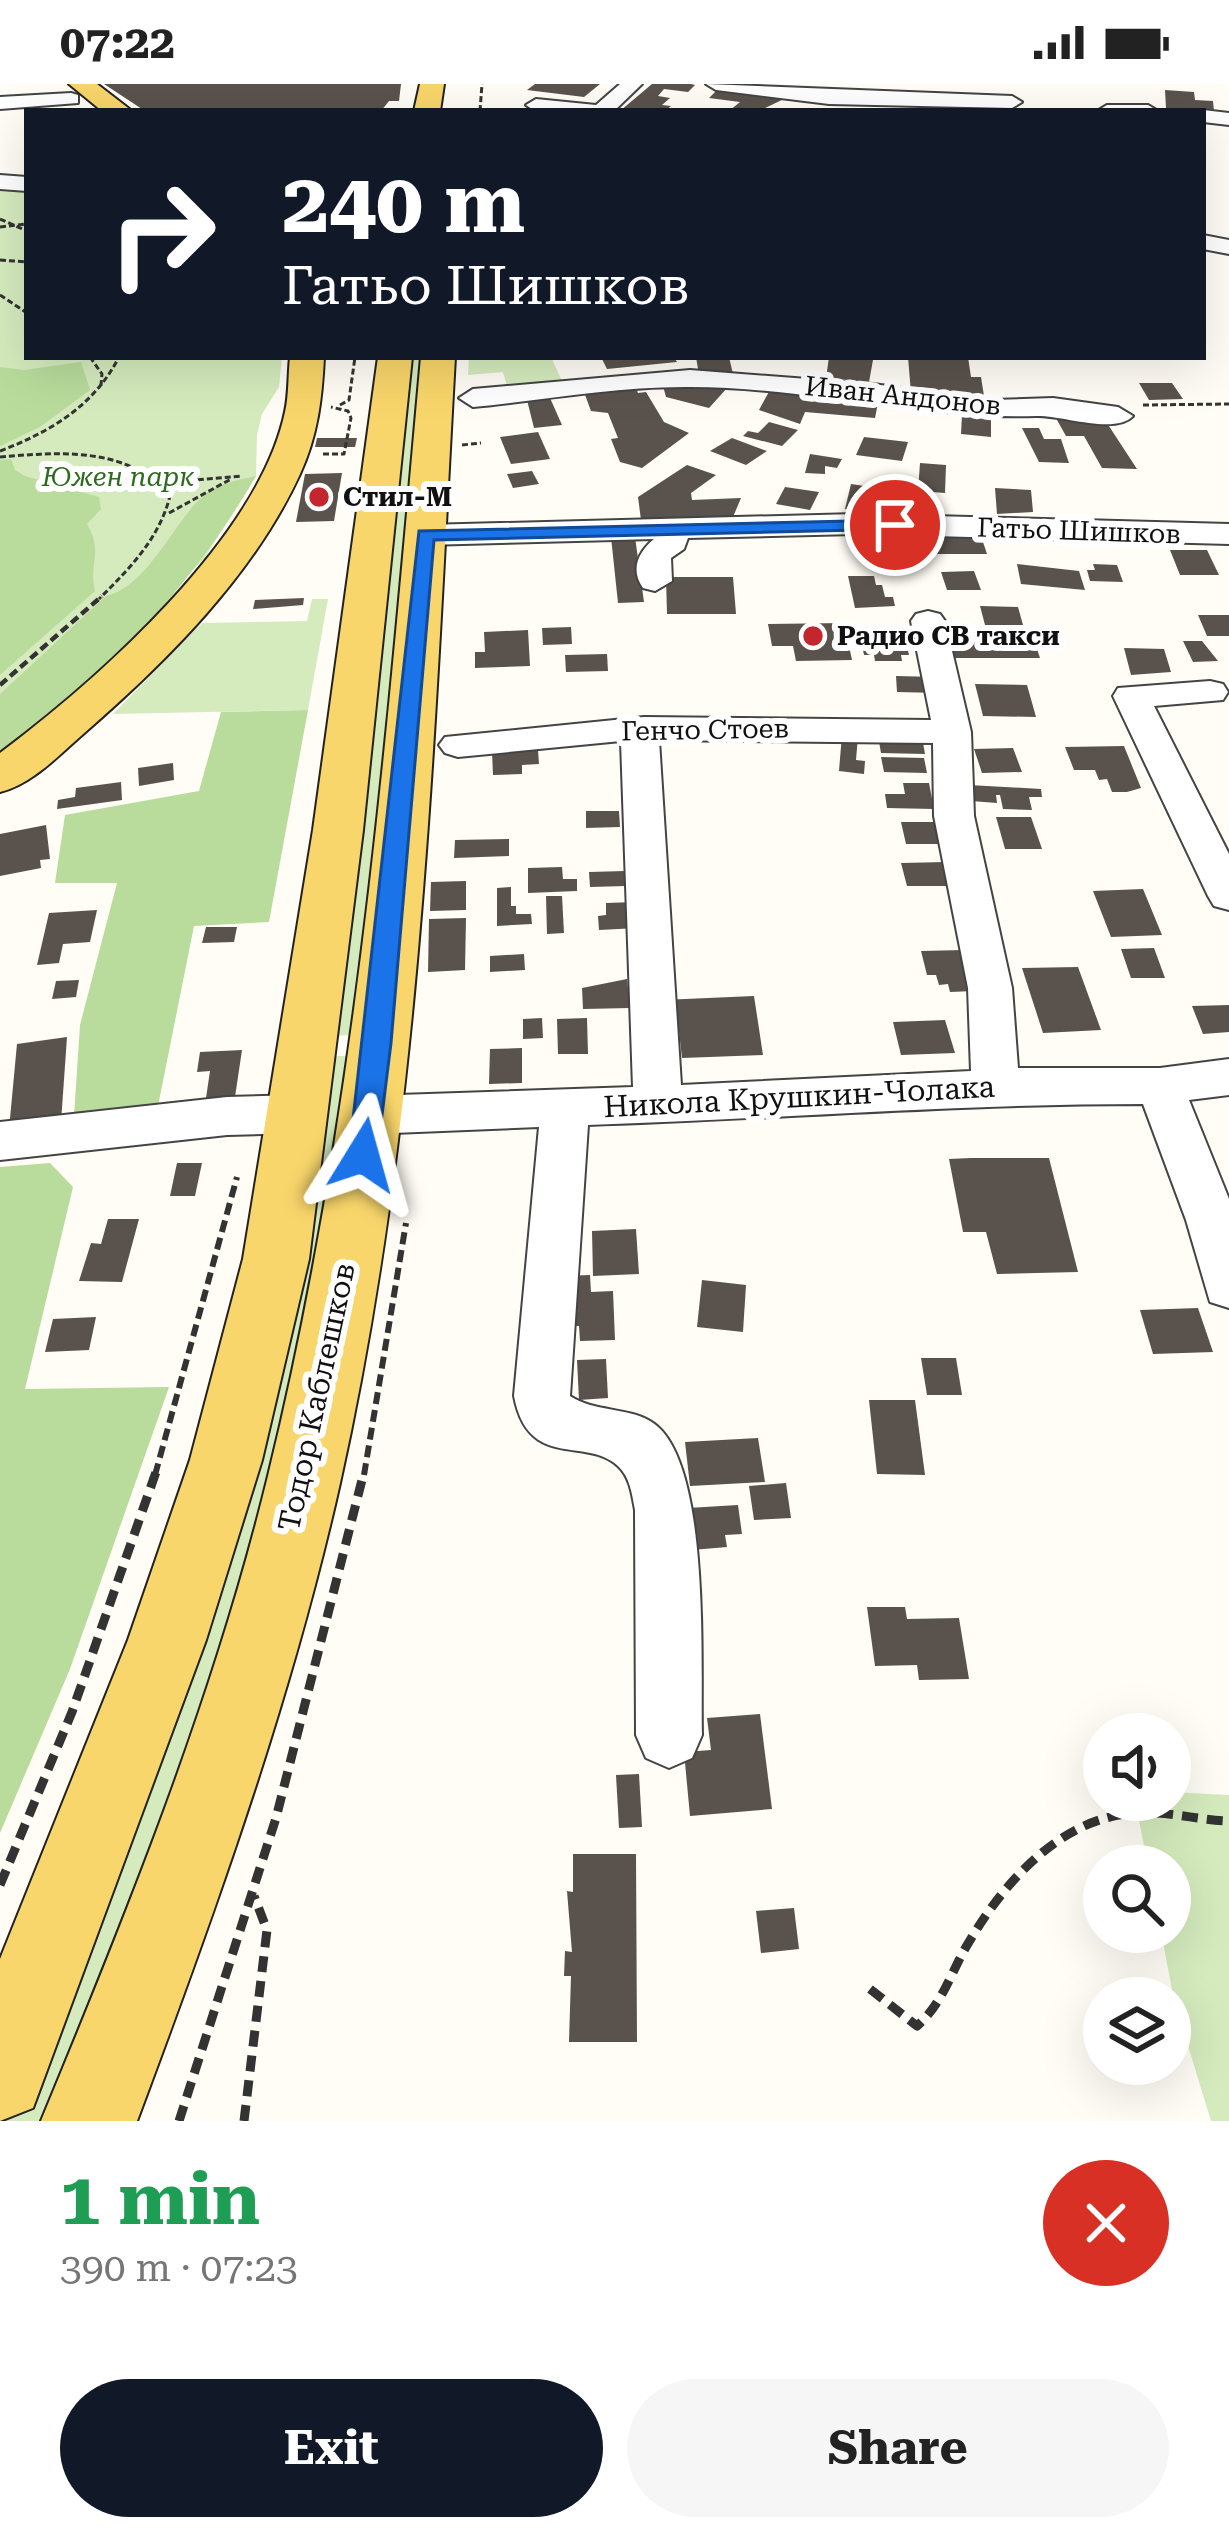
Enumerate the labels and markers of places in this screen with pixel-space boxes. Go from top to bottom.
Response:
pin [844,474,946,576]
place label: Стил-М [343,481,452,513]
marker: Стил-М [306,484,332,510]
place label: Радио СВ такси [837,620,1060,652]
marker: Радио СВ такси [800,623,826,649]

